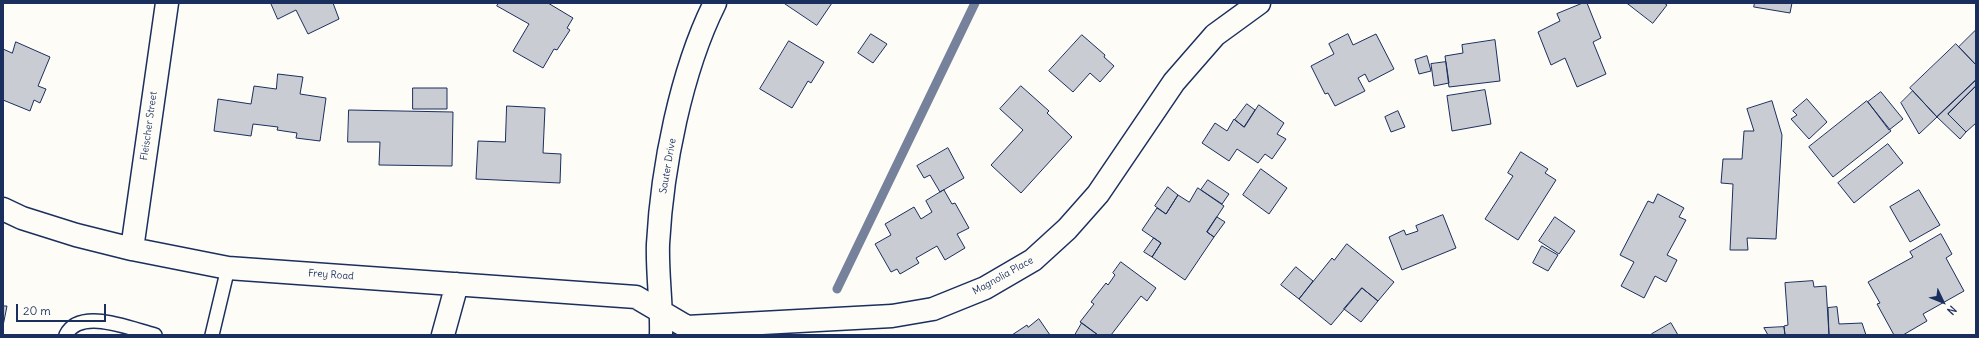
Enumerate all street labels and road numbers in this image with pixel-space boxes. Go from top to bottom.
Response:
street label: Fleischer Street [138,91,160,161]
street label: Sauter Drive [657,137,679,195]
street label: Magnolia Place [971,254,1035,298]
street label: Frey Road [308,267,354,283]

